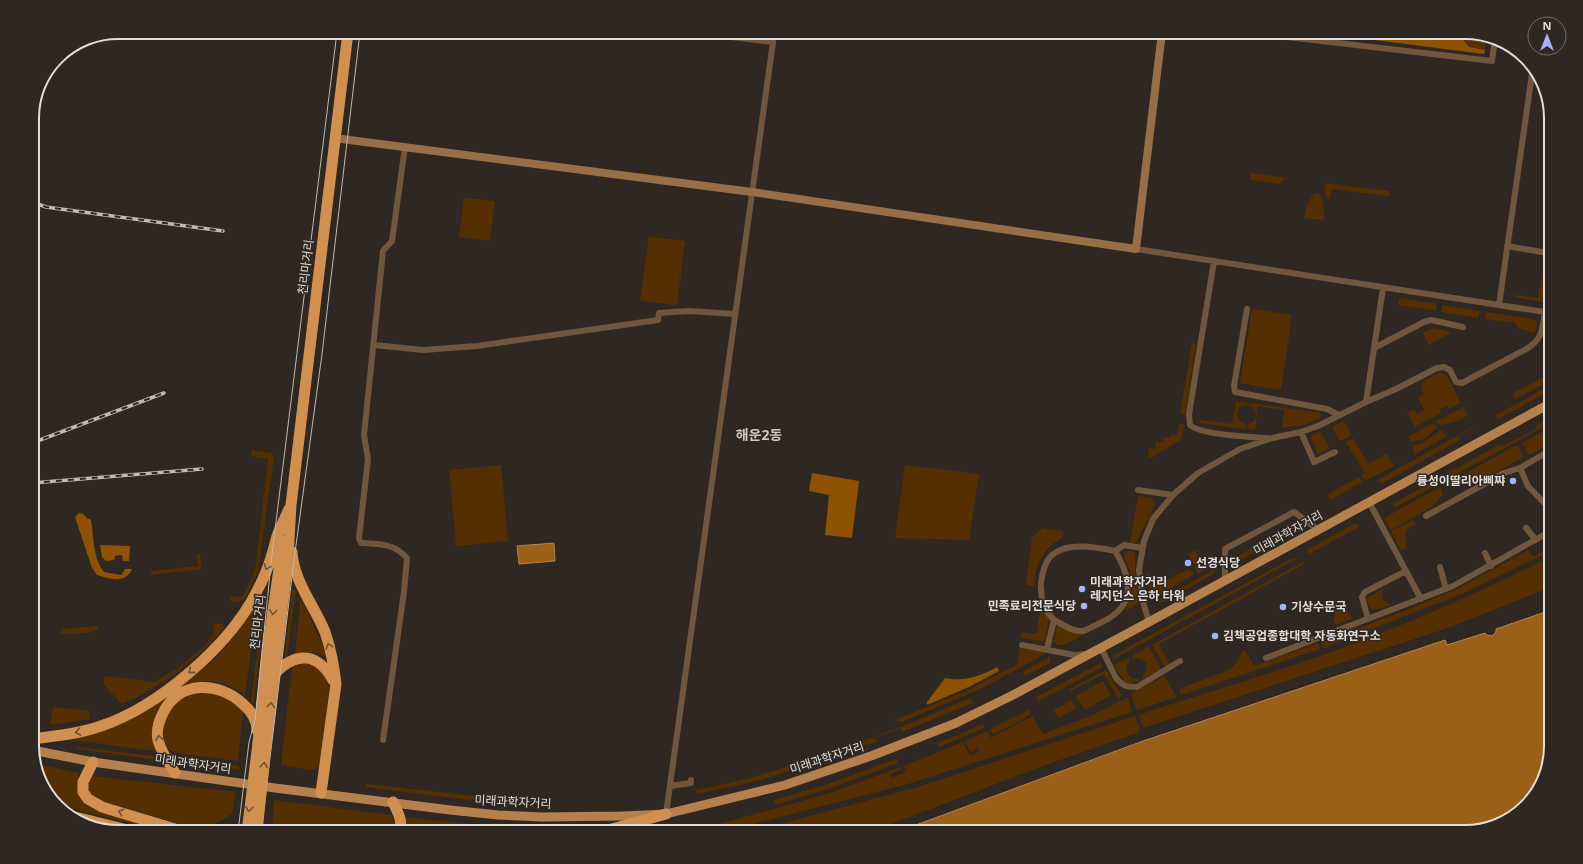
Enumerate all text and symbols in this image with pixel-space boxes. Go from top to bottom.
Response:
north arrow [1527,16,1567,56]
text: N [1543,18,1551,33]
street label: 천리마거리 [294,239,317,295]
district label: 해운2동 [736,425,782,444]
place label: 륭성이딸리아삐쨔 [1417,472,1505,489]
marker: 륭성이딸리아삐쨔 [1508,476,1518,486]
street label: 미래과학자거리 [1250,506,1326,559]
place label: 선경식당 [1196,554,1240,571]
marker: 선경식당 [1183,558,1193,568]
one-way arrow [264,564,272,571]
place label: 미래과학자거리 레지던스 은하 타워 [1090,573,1185,604]
marker: 미래과학자거리 레지던스 은하 타워 [1077,584,1087,594]
street label: 천리마거리 [246,594,269,650]
place label: 민족료리전문식당 [988,597,1076,614]
place label: 기상수문국 [1291,598,1346,615]
marker: 민족료리전문식당 [1079,601,1089,611]
marker: 기상수문국 [1278,602,1288,612]
one-way arrow [269,609,278,615]
place label: 김책공업종합대학 자동화연구소 [1223,627,1381,644]
marker: 김책공업종합대학 자동화연구소 [1210,631,1220,641]
one-way arrow [325,643,334,650]
one-way arrow [189,666,196,673]
one-way arrow [267,702,276,708]
one-way arrow [75,727,82,736]
one-way arrow [155,735,164,741]
street label: 미래과학자거리 [787,737,866,778]
street label: 미래과학자거리 [154,750,233,777]
one-way arrow [259,762,268,768]
street label: 미래과학자거리 [474,791,552,812]
one-way arrow [245,806,254,812]
one-way arrow [118,808,125,817]

